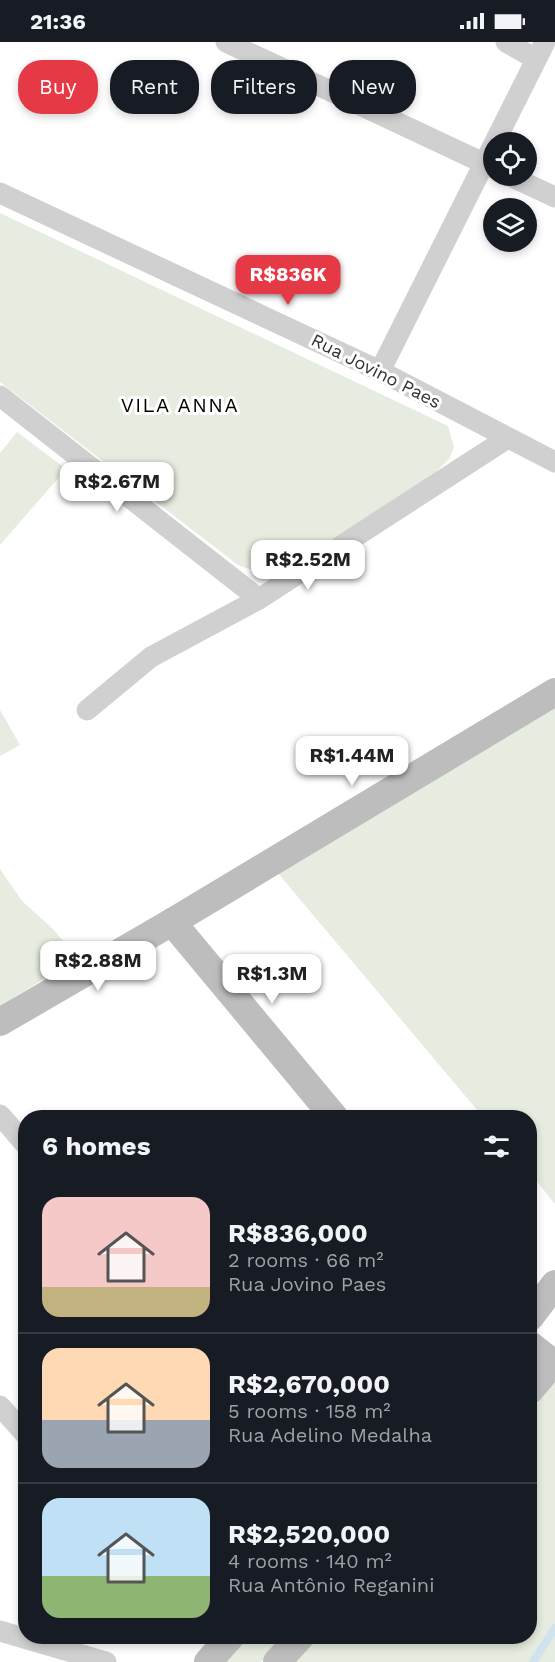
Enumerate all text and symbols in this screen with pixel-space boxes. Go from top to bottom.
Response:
text: 21:36 [30,9,86,34]
chip: Buy [18,60,98,114]
chip: Rent [110,60,199,114]
chip: Filters [211,60,317,114]
chip: New [329,60,416,114]
map controls [483,132,537,252]
button: locate [483,132,537,186]
button: layers [483,198,537,252]
pin: R$836K [239,255,337,306]
text: R$836K [249,262,327,286]
street label: Rua Jovino Paes [308,329,444,412]
district label: VILA ANNA [121,393,239,417]
pin: R$2.67M [62,462,172,513]
text: R$2.67M [74,469,160,493]
pin: R$2.52M [253,540,363,591]
text: R$2.52M [265,547,351,571]
pin: R$1.44M [297,736,407,787]
text: R$1.44M [310,743,394,767]
pin: R$2.88M [43,941,153,992]
text: R$2.88M [54,948,142,972]
pin: R$1.3M [223,954,321,1005]
text: R$1.3M [236,961,308,985]
icon: filters [480,1130,513,1163]
text: 6 homes [42,1131,151,1161]
text: R$836,000 [228,1218,368,1248]
icon: home [90,1221,162,1293]
text: 2 rooms · 66 m² [228,1248,384,1272]
text: Rua Jovino Paes [228,1272,386,1296]
text: R$2,670,000 [228,1369,390,1399]
icon: home [90,1372,162,1444]
text: 5 rooms · 158 m² [228,1399,391,1423]
text: Rua Adelino Medalha [228,1423,432,1447]
text: R$2,520,000 [228,1519,390,1549]
icon: home [90,1522,162,1594]
text: 4 rooms · 140 m² [228,1549,392,1573]
text: Rua Antônio Reganini [228,1573,435,1597]

